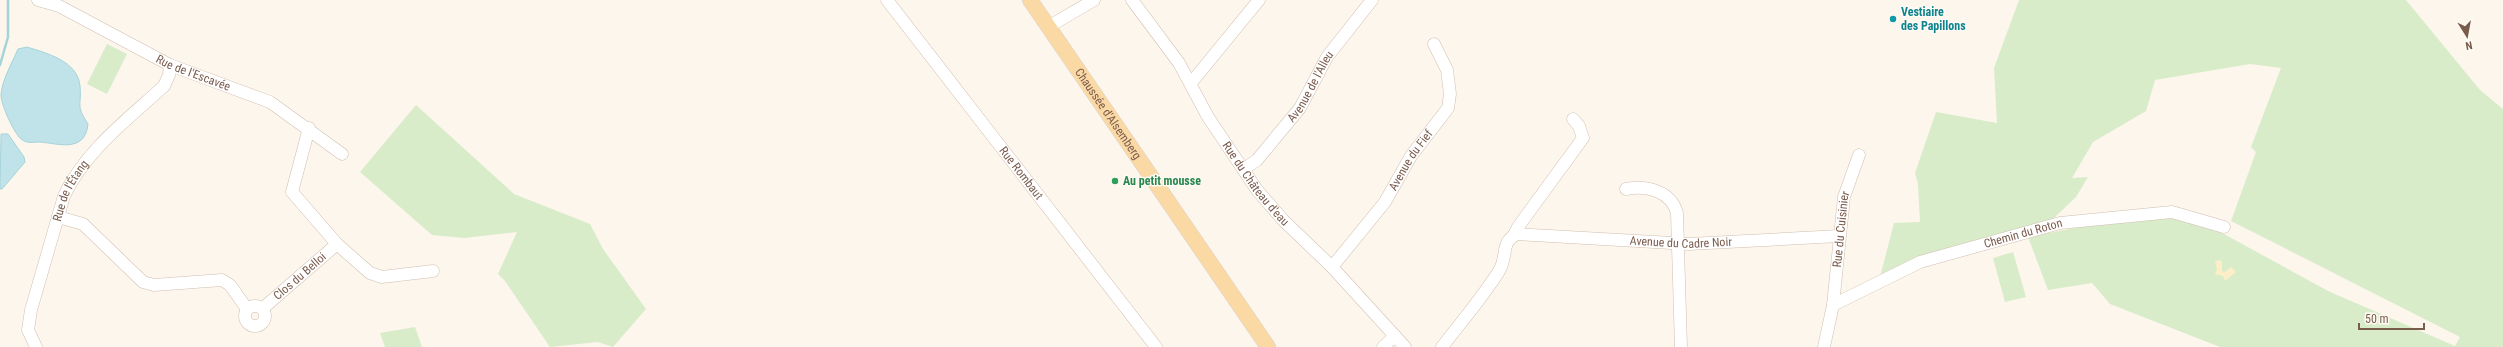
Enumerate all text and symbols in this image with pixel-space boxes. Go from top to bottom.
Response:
place label: Vestiaire des Papillons [1901,5,1966,33]
marker: Vestiaire des Papillons [1888,14,1898,24]
north arrow [2447,16,2487,56]
text: N [2464,38,2473,52]
street label: Avenue de l'Alleu [1284,48,1336,125]
street label: Rue de l'Escavée [154,52,233,94]
street label: Chaussée d'Alsemberg [1072,66,1144,162]
street label: Avenue du Fief [1386,127,1436,193]
street label: Rue du Château d'eau [1220,139,1292,229]
street label: Rue Rombaut [996,144,1046,203]
street label: Rue de l'Étang [50,157,91,223]
place label: Au petit mousse [1123,174,1201,188]
marker: Au petit mousse [1110,176,1120,186]
street label: Rue du Cuisinier [1830,189,1853,268]
street label: Chemin du Roton [1982,216,2064,251]
street label: Avenue du Cadre Noir [1629,234,1733,251]
street label: Clos du Belloi [271,250,329,303]
scale bar [2359,305,2424,331]
text: 50 m [2365,312,2389,326]

